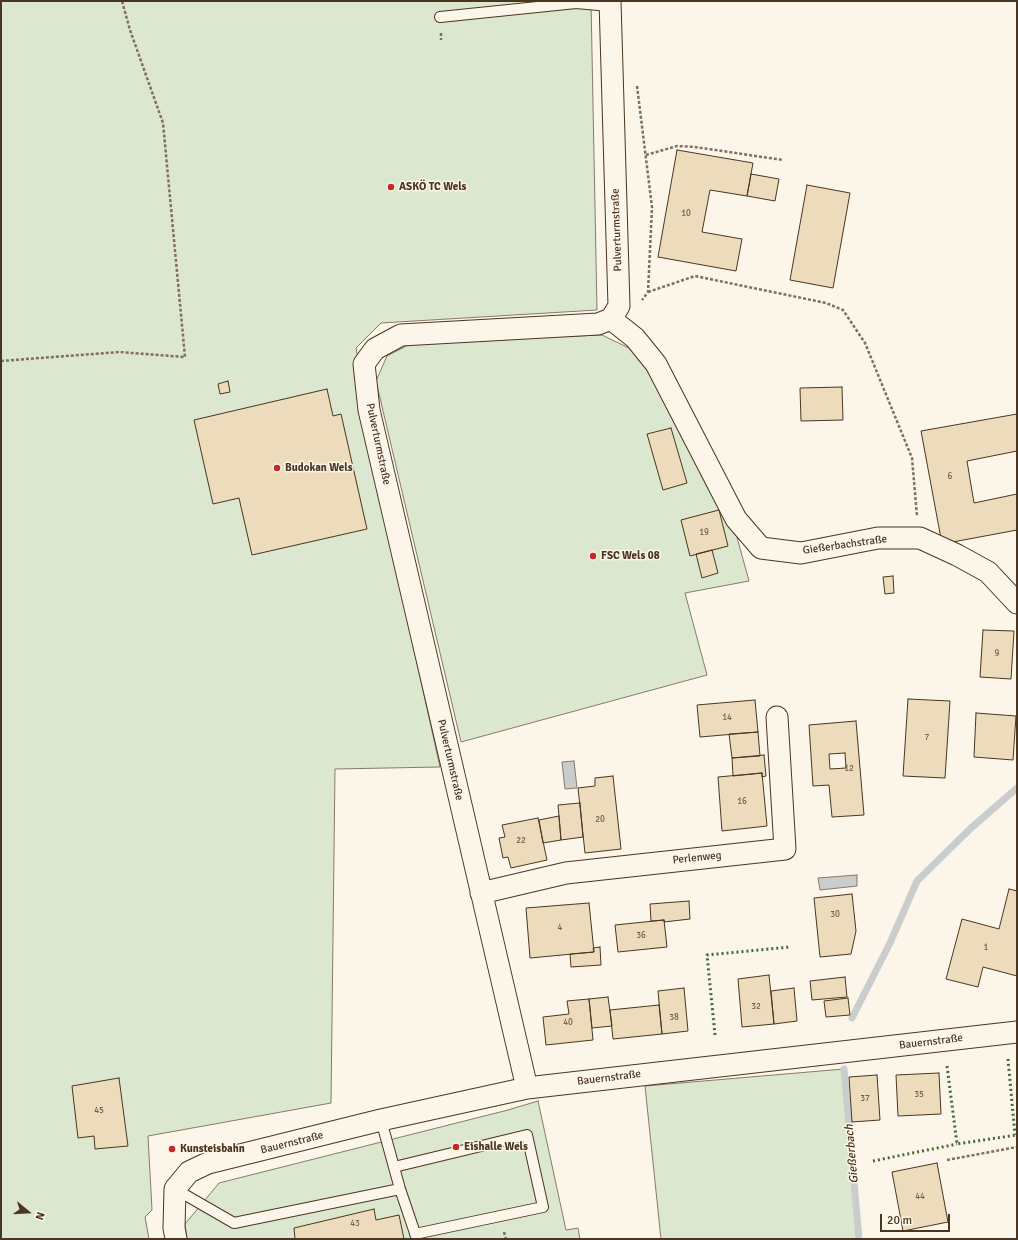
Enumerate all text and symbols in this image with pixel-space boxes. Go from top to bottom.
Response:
place label: ASKÖ TC Wels [399,180,466,194]
marker: ASKÖ TC Wels [386,182,396,192]
street label: Pulverturmstraße [609,188,625,272]
house number: 10 [681,209,691,219]
street label: Pulverturmstraße [363,402,393,486]
place label: Budokan Wels [285,461,353,475]
marker: Budokan Wels [272,463,282,473]
house number: 6 [948,472,952,482]
house number: 19 [699,528,709,538]
street label: Gießerbachstraße [802,533,888,557]
place label: FSC Wels 08 [601,549,660,563]
marker: FSC Wels 08 [588,551,598,561]
house number: 9 [995,649,999,659]
house number: 14 [722,713,732,723]
street label: Pulverturmstraße [434,718,466,802]
house number: 7 [925,733,929,743]
house number: 12 [844,764,854,774]
house number: 16 [737,797,747,807]
house number: 20 [595,815,605,825]
house number: 22 [516,836,526,846]
street label: Perlenweg [672,849,722,867]
house number: 30 [830,910,840,920]
house number: 4 [558,923,562,933]
house number: 36 [636,931,646,941]
house number: 1 [984,943,988,953]
house number: 32 [751,1002,761,1012]
house number: 38 [669,1013,679,1023]
house number: 40 [563,1018,573,1028]
street label: Bauernstraße [898,1032,964,1052]
street label: Bauernstraße [576,1068,642,1088]
house number: 35 [914,1090,924,1100]
house number: 37 [860,1094,870,1104]
house number: 45 [94,1106,104,1116]
water label: Gießerbach [842,1124,862,1184]
street label: Bauernstraße [259,1129,325,1157]
place label: Eishalle Wels [464,1140,528,1154]
place label: Kunsteisbahn [180,1142,245,1156]
marker: Eishalle Wels [451,1142,461,1152]
marker: Kunsteisbahn [167,1144,177,1154]
north arrow [8,1192,48,1232]
house number: 44 [915,1192,925,1202]
scale bar [882,1206,952,1232]
text: N [33,1210,47,1222]
text: 20 m [887,1213,912,1228]
house number: 43 [350,1219,360,1229]

